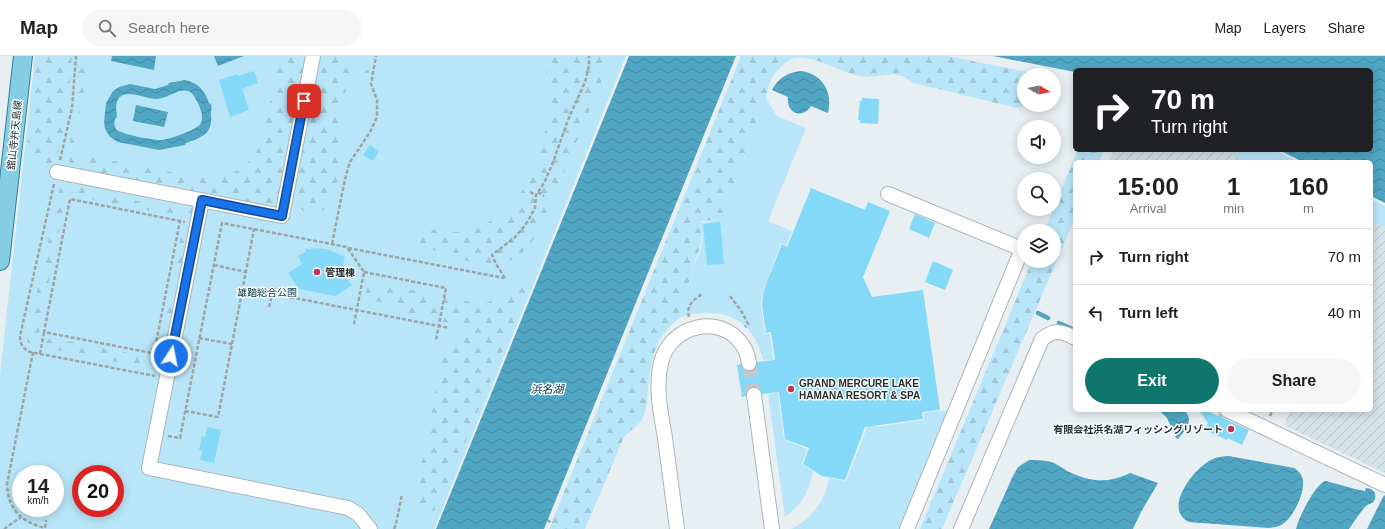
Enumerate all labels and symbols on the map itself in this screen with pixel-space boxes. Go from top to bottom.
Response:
north arrow [1017,68,1061,112]
pin [287,84,321,118]
street label: 舘山寺弁天島線 [5,100,24,170]
marker: 管理棟 [312,267,322,277]
place label: 管理棟 [325,267,355,278]
park label: 雄踏総合公園 [237,287,297,298]
position arrow [150,335,192,377]
place label: GRAND MERCURE LAKE HAMANA RESORT & SPA [799,378,920,401]
water label: 浜名湖 [531,383,565,395]
marker: GRAND MERCURE LAKE HAMANA RESORT & SPA [786,384,796,394]
place label: 有限会社浜名湖フィッシングリゾート [1053,424,1223,435]
marker: 有限会社浜名湖フィッシングリゾート [1226,424,1236,434]
speed limit sign: 20 [72,465,124,517]

